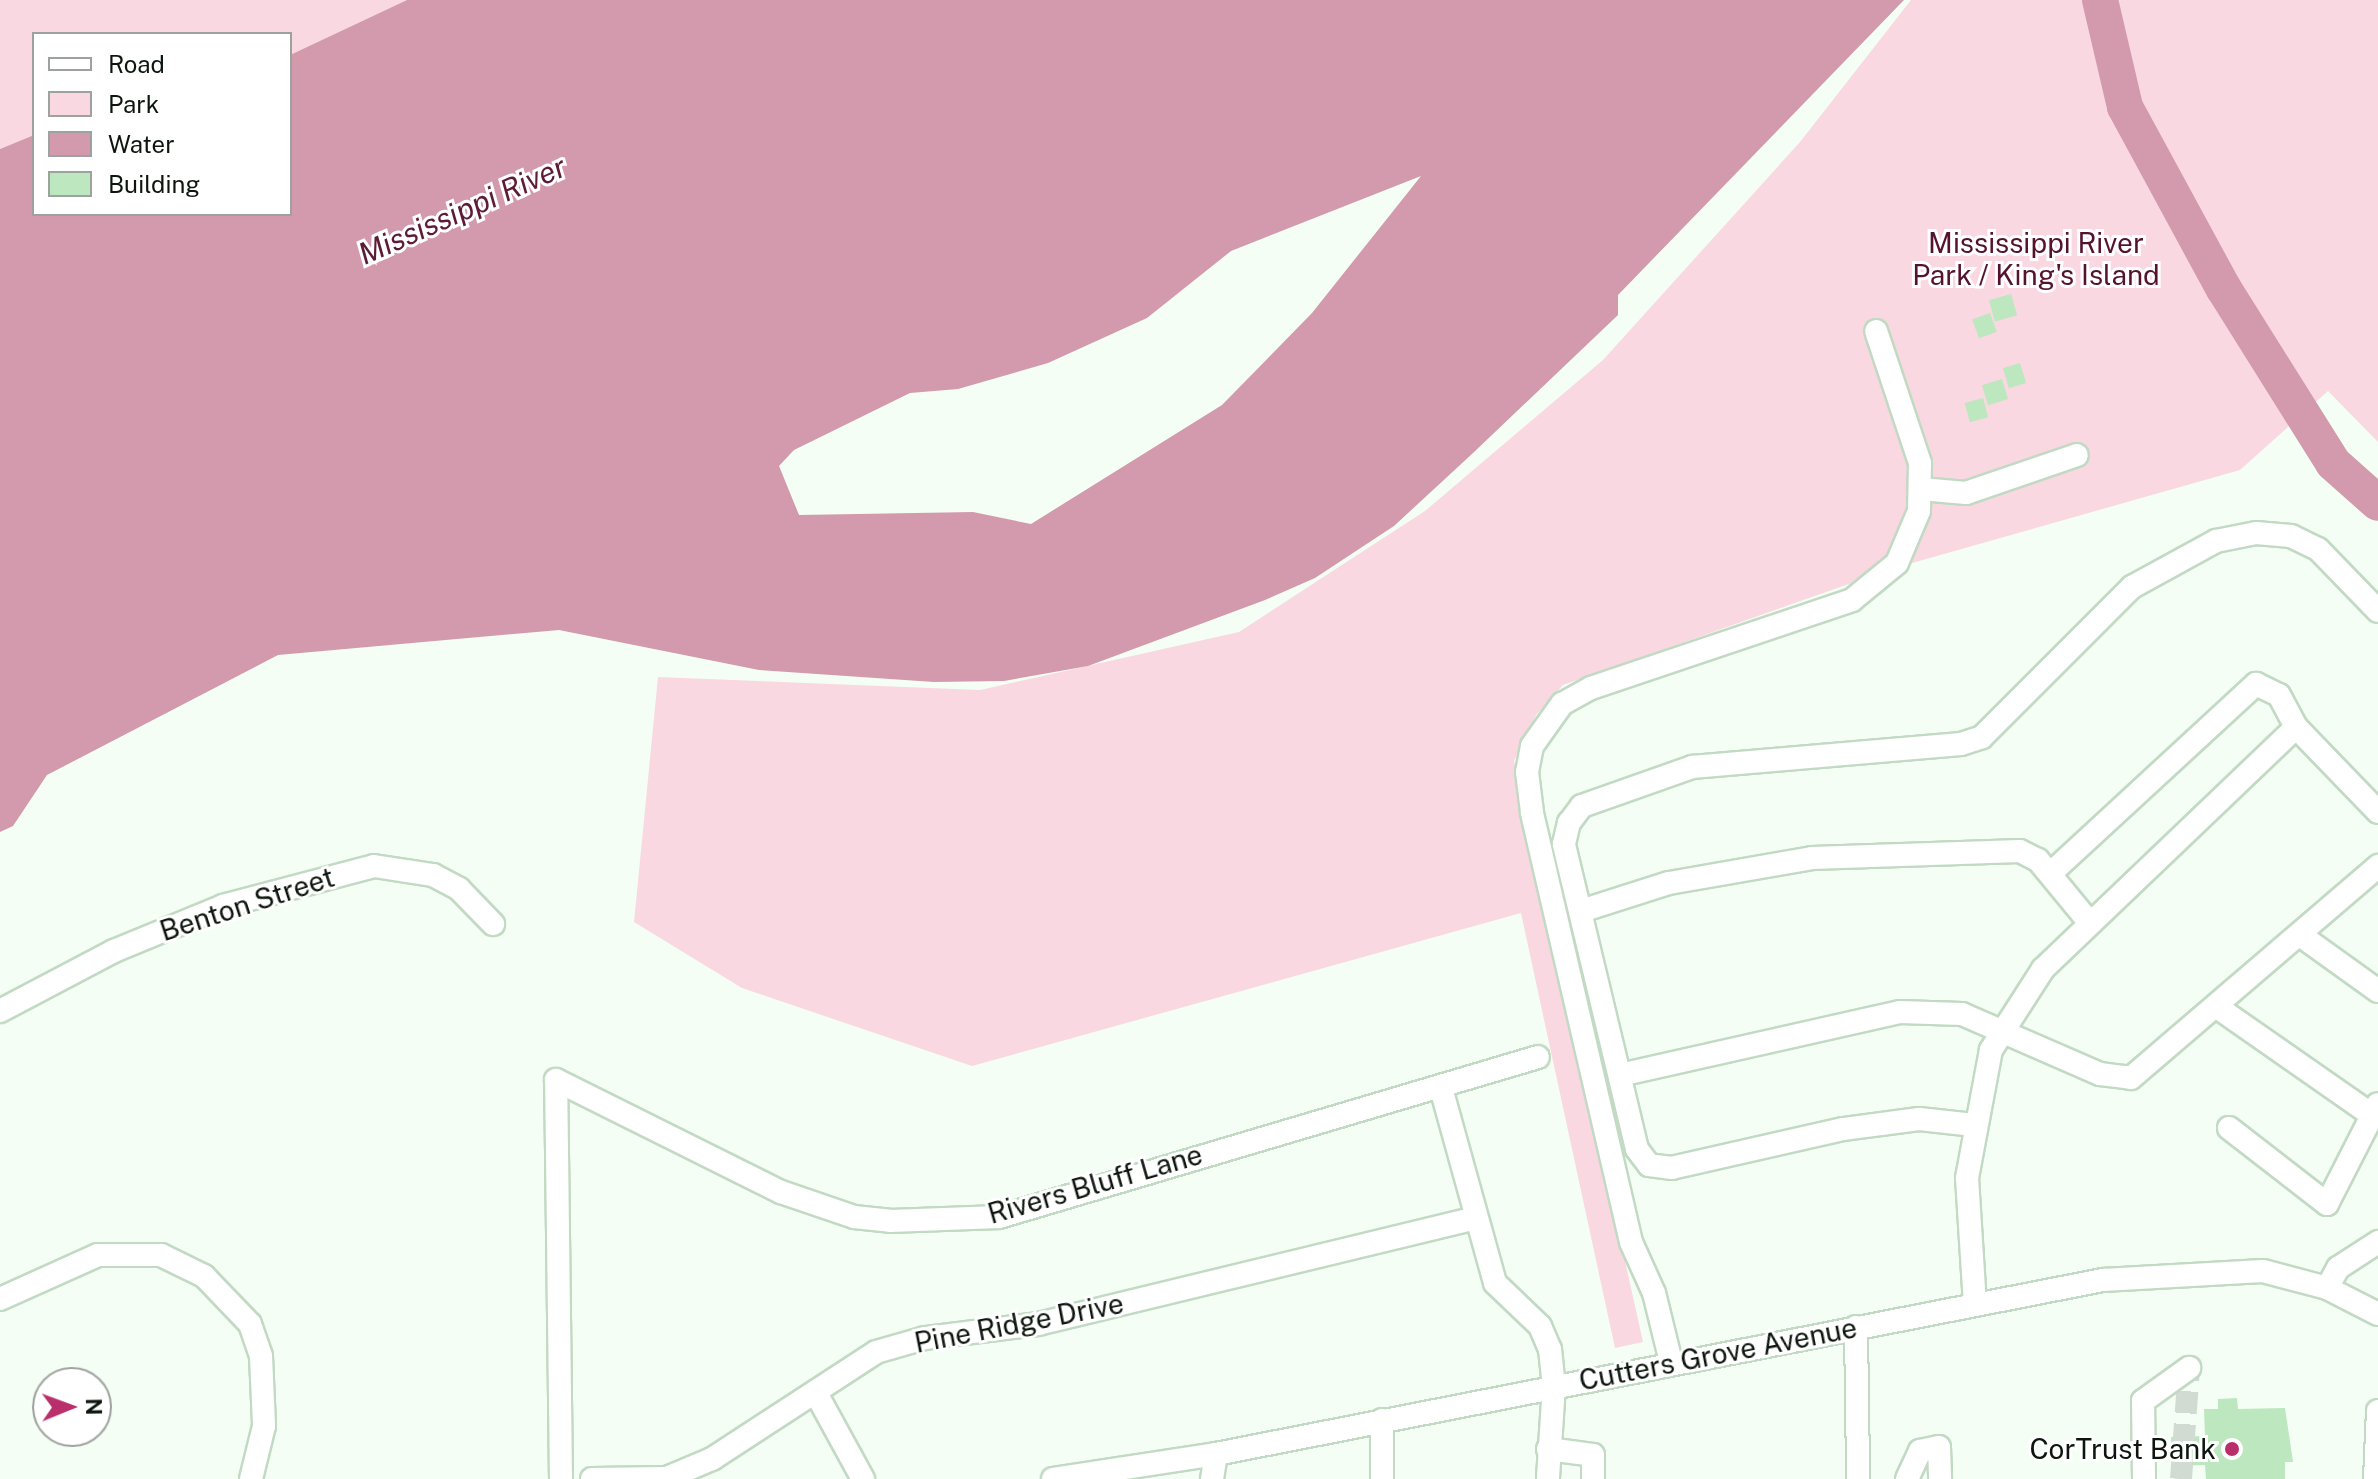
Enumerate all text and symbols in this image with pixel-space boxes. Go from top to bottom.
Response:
legend [32,32,292,216]
text: Road [108,50,165,78]
text: Park [108,90,159,118]
text: Water [108,130,175,158]
water label: Mississippi River [352,148,572,272]
text: Building [108,170,200,198]
park label: Mississippi River Park / King's Island [1912,226,2160,292]
street label: Benton Street [156,860,338,948]
street label: Rivers Bluff Lane [984,1137,1206,1231]
street label: Pine Ridge Drive [911,1286,1127,1360]
street label: Cutters Grove Avenue [1576,1311,1860,1397]
north arrow [32,1367,112,1447]
text: N [81,1398,107,1415]
place label: CorTrust Bank [2029,1432,2216,1466]
marker: CorTrust Bank [2223,1440,2241,1458]

